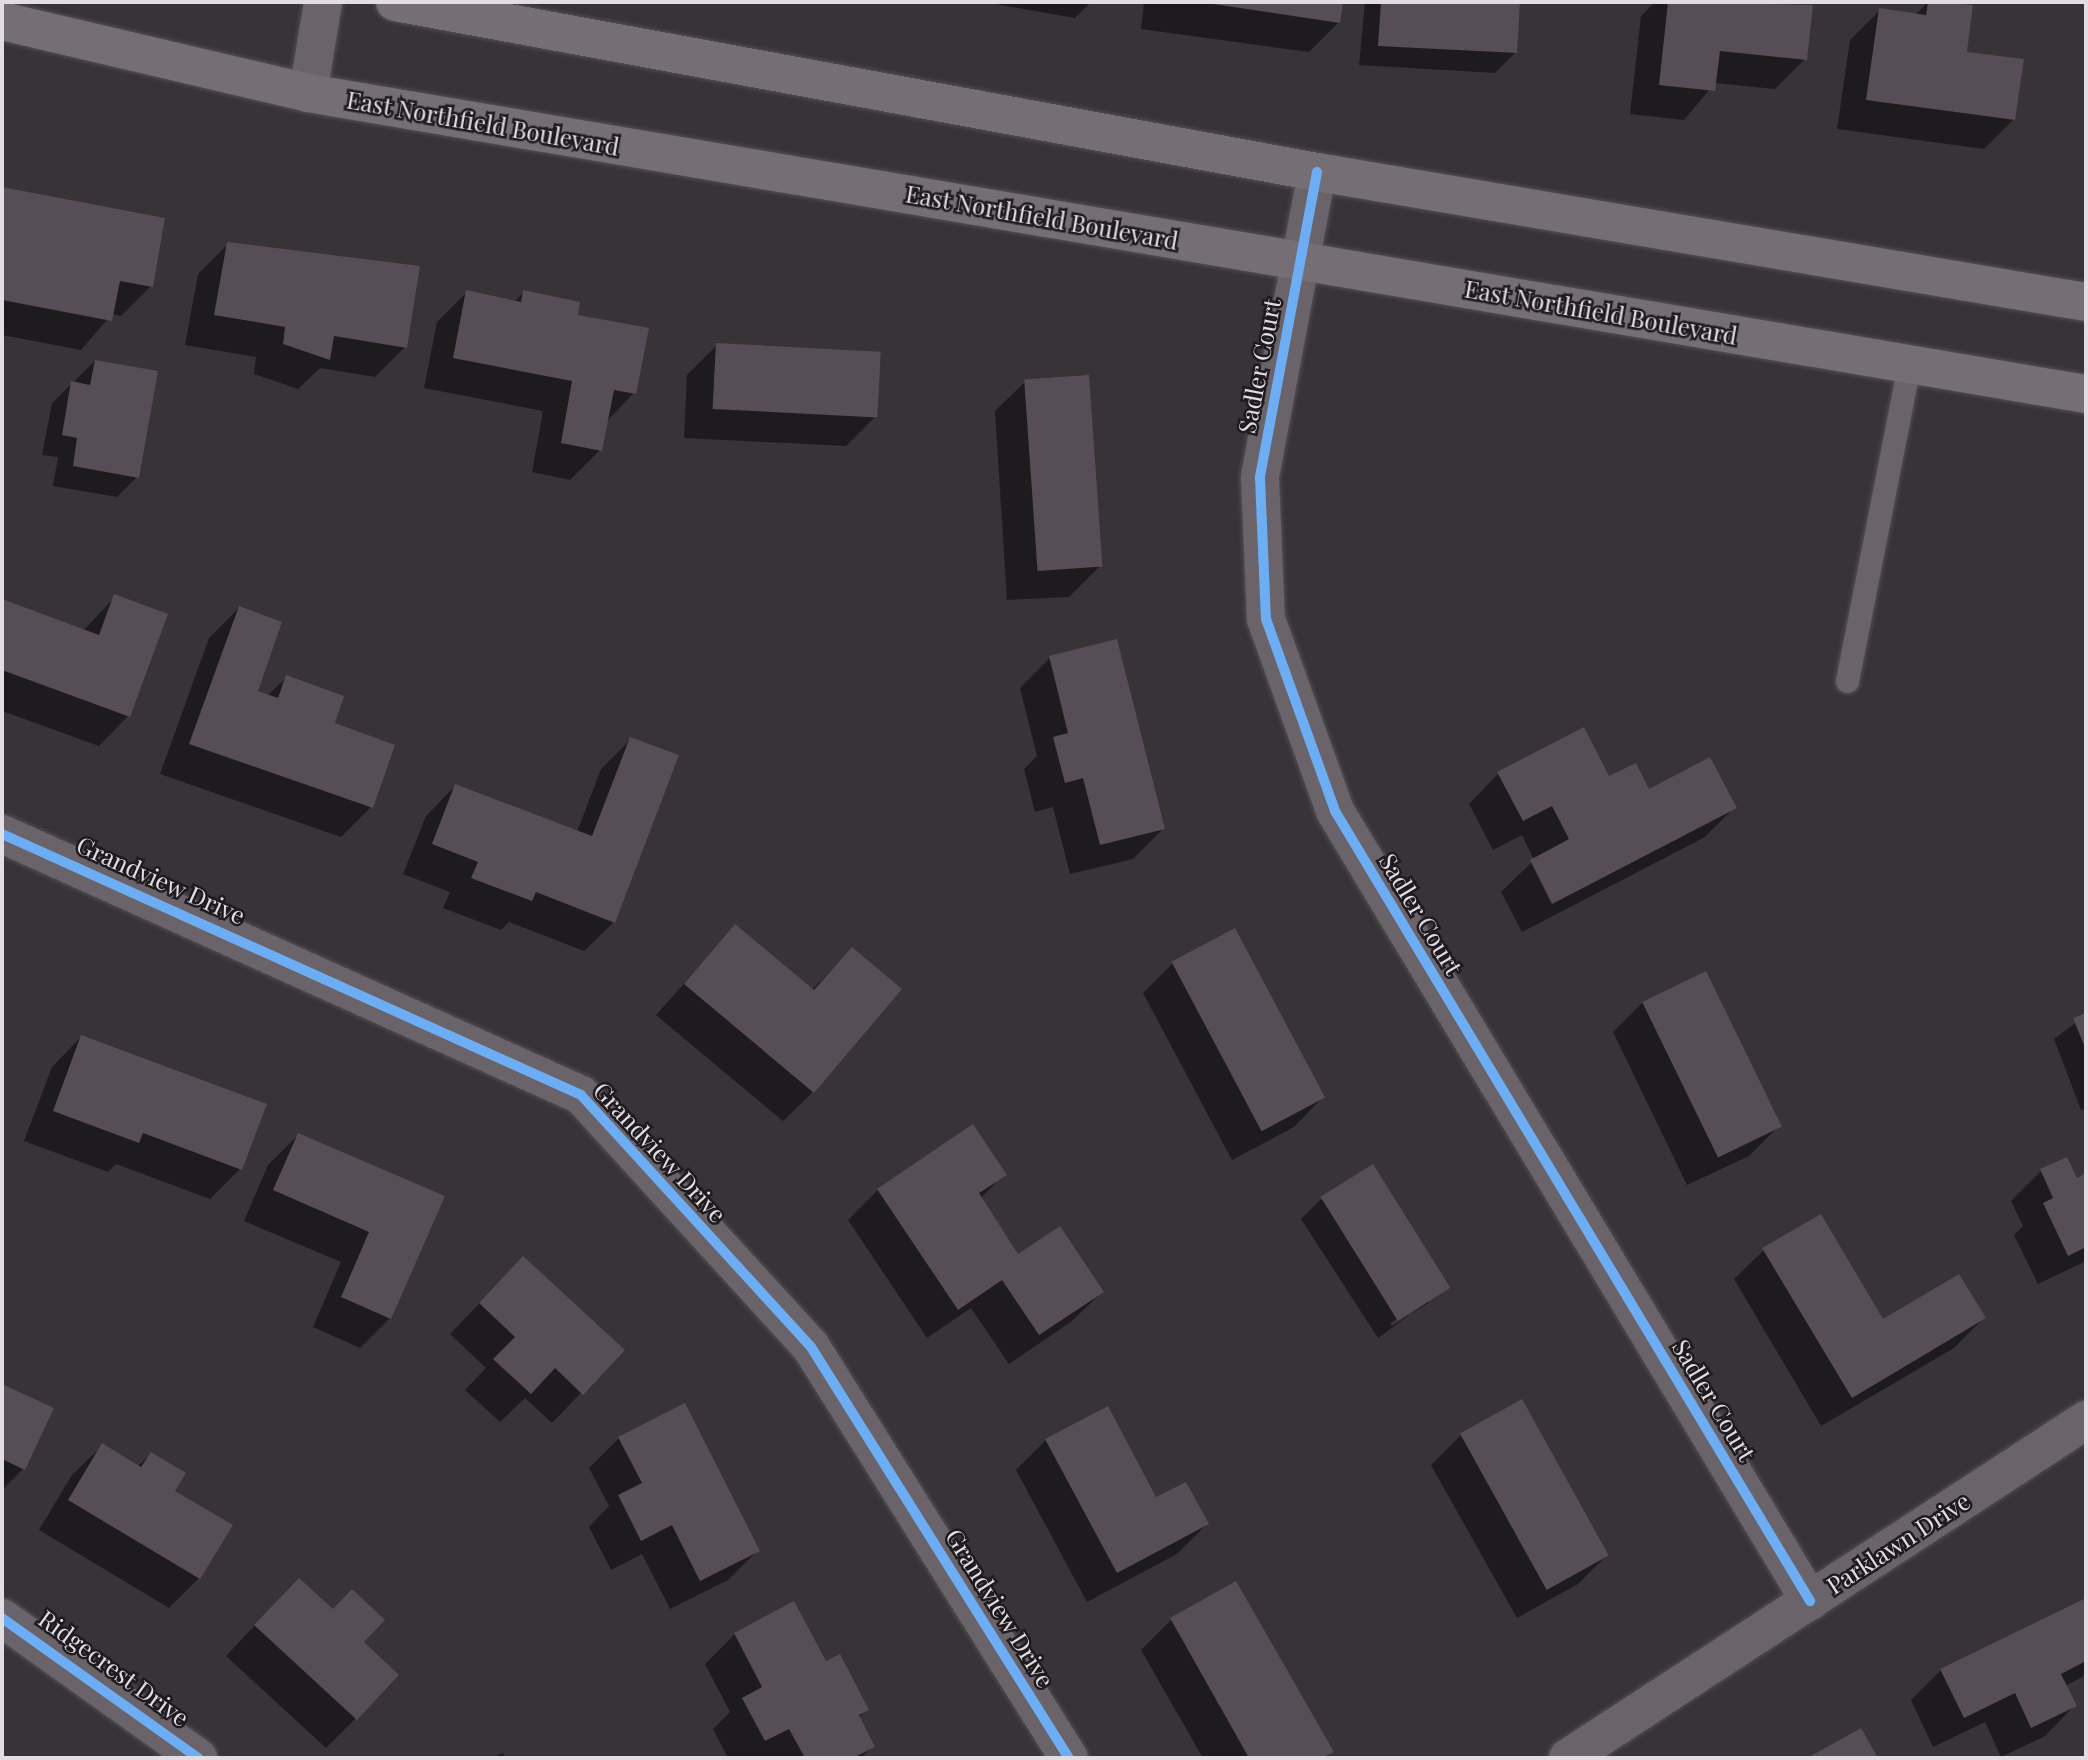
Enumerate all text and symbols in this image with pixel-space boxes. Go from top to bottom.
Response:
street label: East Northfield Boulevard [344,85,622,161]
street label: East Northfield Boulevard [903,179,1181,255]
street label: East Northfield Boulevard [1462,274,1740,350]
street label: Sadler Court [1232,296,1286,436]
street label: Grandview Drive [72,830,250,930]
street label: Sadler Court [1373,848,1469,980]
street label: Grandview Drive [587,1076,733,1228]
street label: Sadler Court [1666,1334,1762,1466]
street label: Parklawn Drive [1821,1486,1975,1600]
street label: Grandview Drive [940,1523,1060,1693]
street label: Ridgecrest Drive [33,1604,195,1732]

